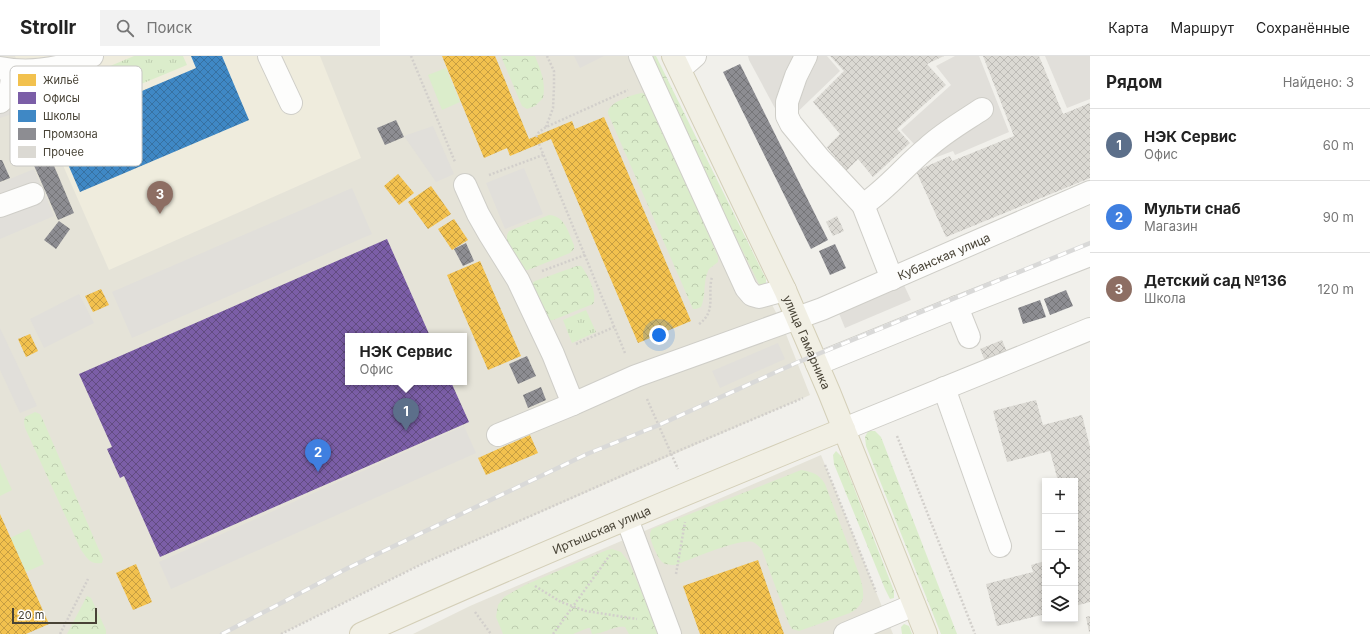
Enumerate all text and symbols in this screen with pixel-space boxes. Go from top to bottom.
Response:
search box [100,10,380,46]
text: Strollr [20,16,76,39]
icon: search [114,17,136,39]
text: Поиск [146,18,192,37]
text: Карта [1108,19,1149,36]
text: Маршрут [1171,19,1234,36]
text: Сохранённые [1256,19,1350,36]
legend [10,66,142,166]
text: Рядом [1106,72,1162,92]
text: Жильё [43,73,79,87]
text: Найдено: 3 [1283,74,1354,90]
text: Офисы [43,91,80,105]
text: Школы [43,109,80,123]
text: Промзона [43,127,98,141]
text: НЭК Сервис [1144,127,1237,146]
text: 1 [1116,137,1122,153]
text: 60 m [1323,137,1354,153]
text: Прочее [43,145,84,159]
text: Офис [1144,146,1178,162]
pin: 3 [147,181,173,214]
text: Мульти снаб [1144,199,1241,218]
text: 2 [1115,209,1123,225]
text: 90 m [1323,209,1354,225]
text: Магазин [1144,218,1198,234]
street label: Кубанская улица [895,229,992,283]
text: Детский сад №136 [1144,271,1287,290]
text: 3 [1115,281,1123,297]
text: 120 m [1318,281,1354,297]
text: Школа [1144,290,1186,306]
street label: улица Гамарника [780,293,834,391]
your location [649,325,669,345]
popup [345,333,467,385]
text: НЭК Сервис [360,342,452,361]
text: Офис [360,361,394,377]
pin: 1 [393,398,419,431]
pin: 2 [305,439,331,472]
map controls [1042,478,1078,622]
button: + [1042,478,1078,514]
street label: Иртышская улица [550,502,653,557]
button: − [1042,514,1078,550]
button: locate [1042,550,1078,586]
button: layers [1042,586,1078,622]
scale bar [12,606,97,625]
text: 20 m [18,608,44,622]

